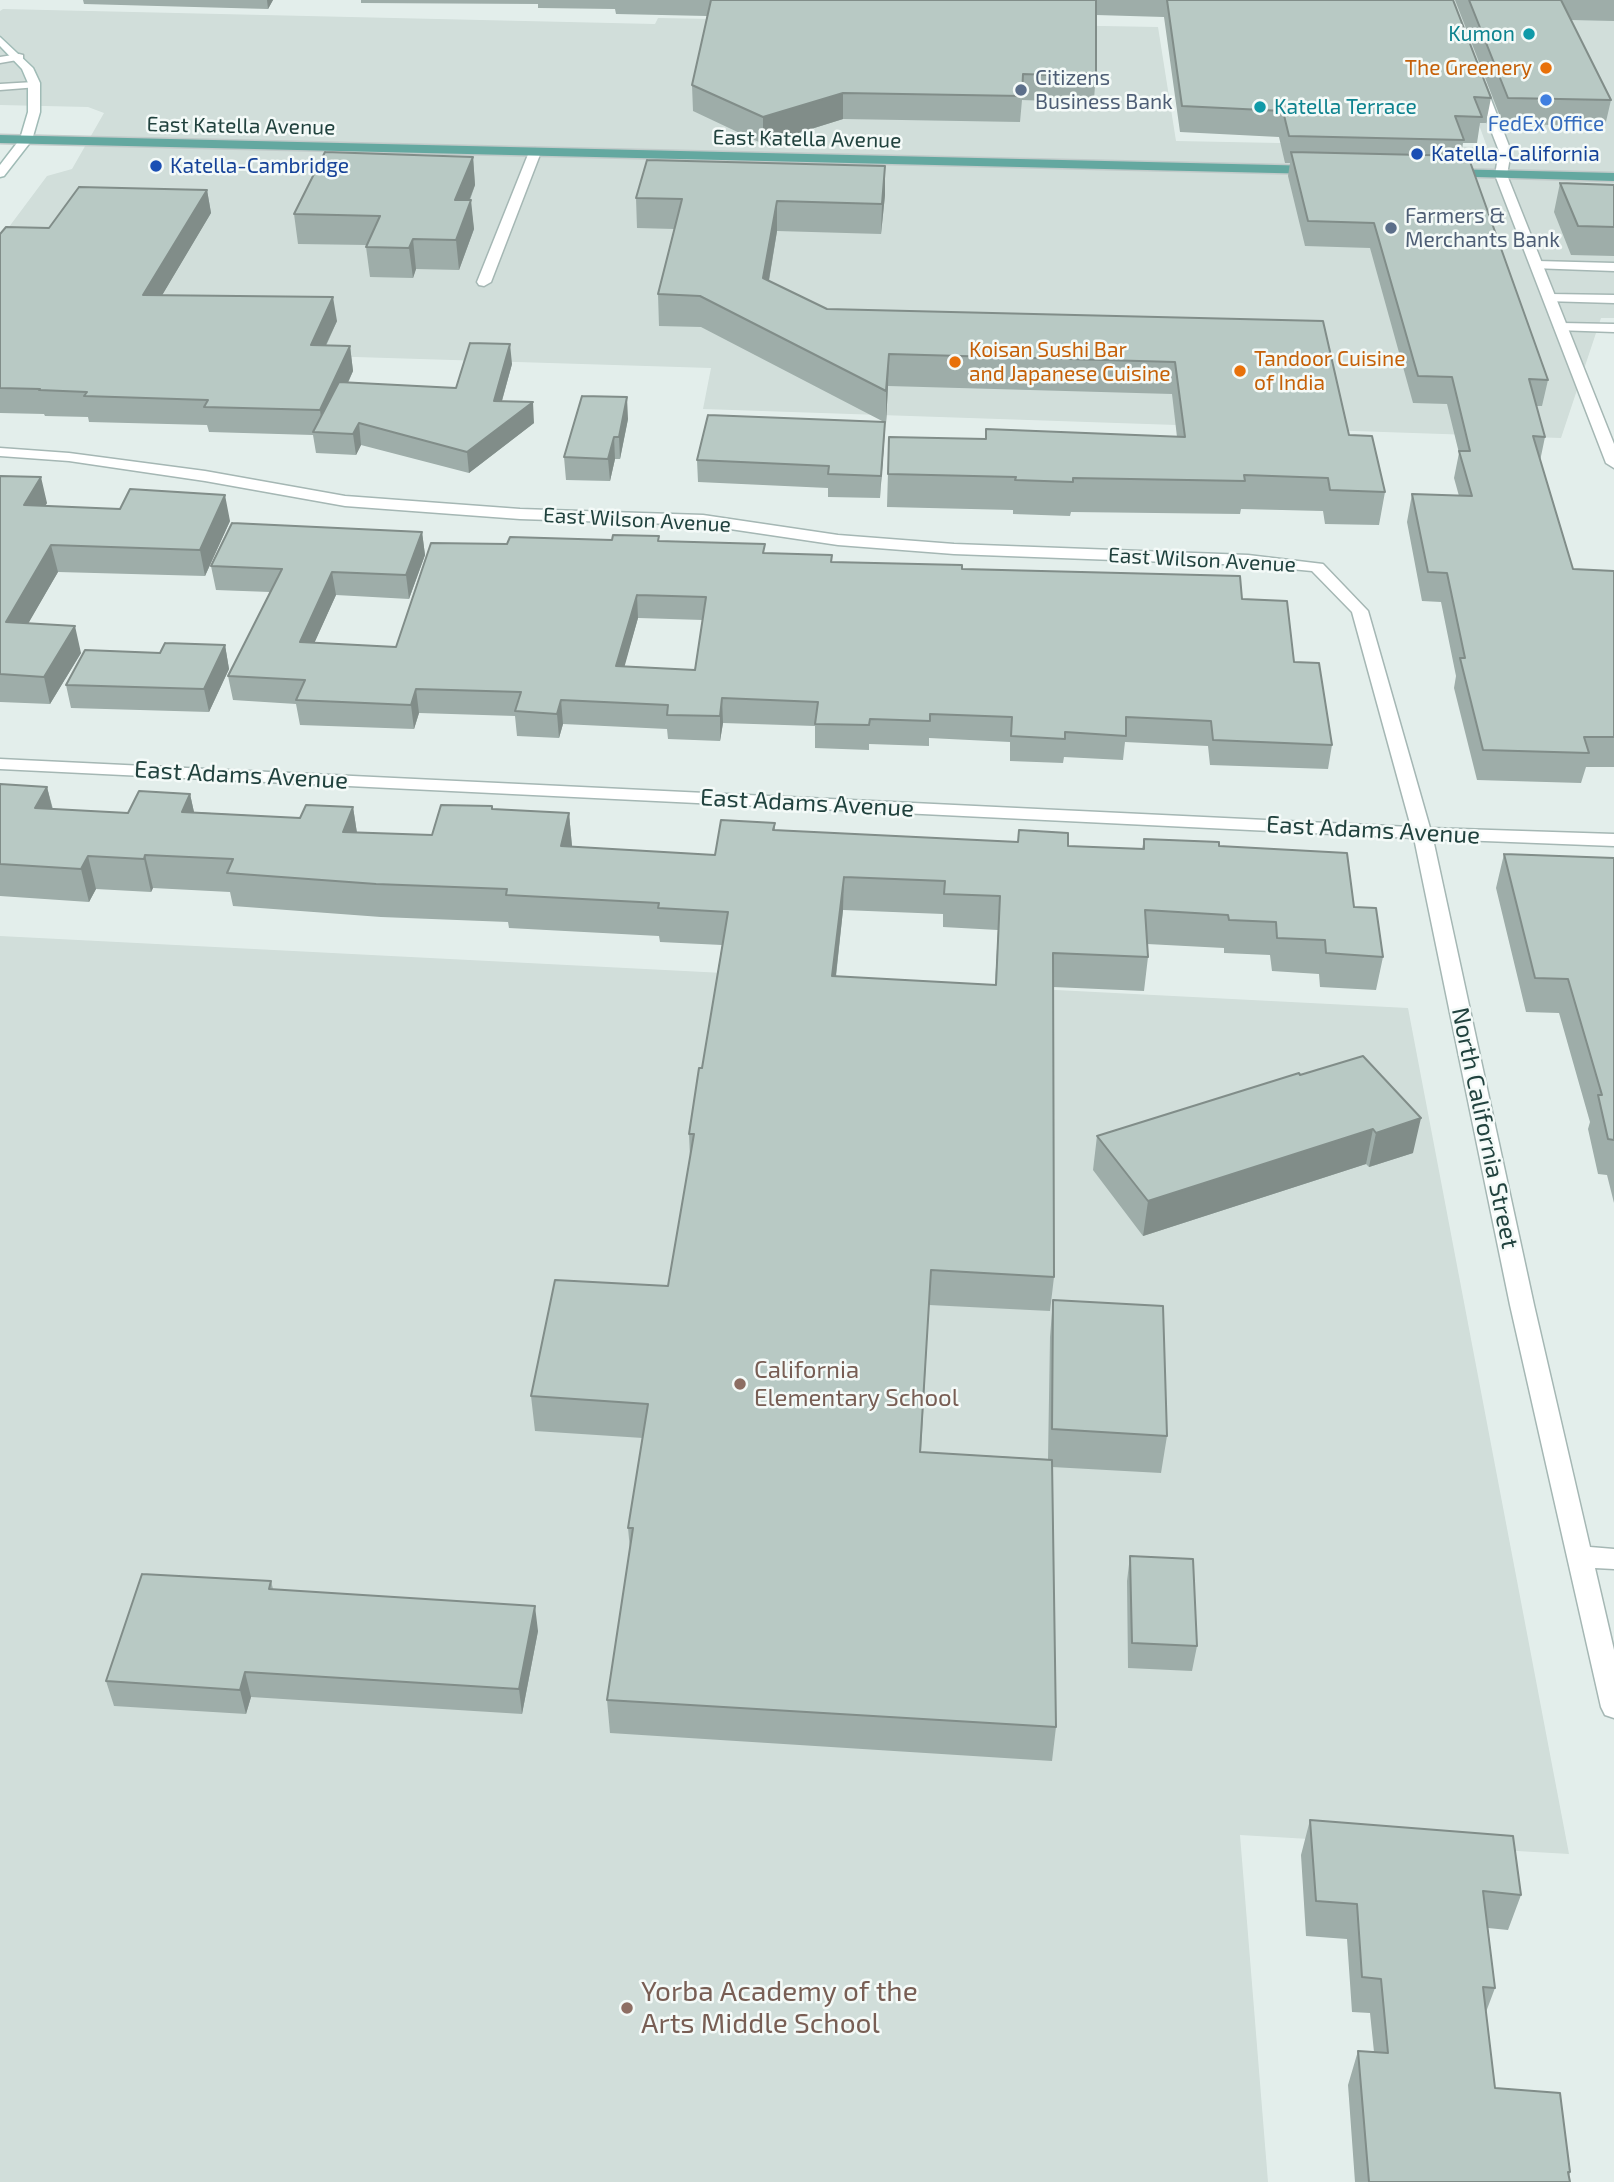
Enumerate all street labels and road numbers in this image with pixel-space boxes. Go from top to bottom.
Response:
street label: East Katella Avenue [146,112,336,140]
street label: East Katella Avenue [712,125,902,153]
street label: East Wilson Avenue [543,503,731,537]
street label: East Wilson Avenue [1108,543,1296,577]
street label: East Adams Avenue [133,755,349,795]
street label: East Adams Avenue [699,783,915,823]
street label: East Adams Avenue [1265,810,1481,850]
street label: North California Street [1445,1005,1525,1251]

